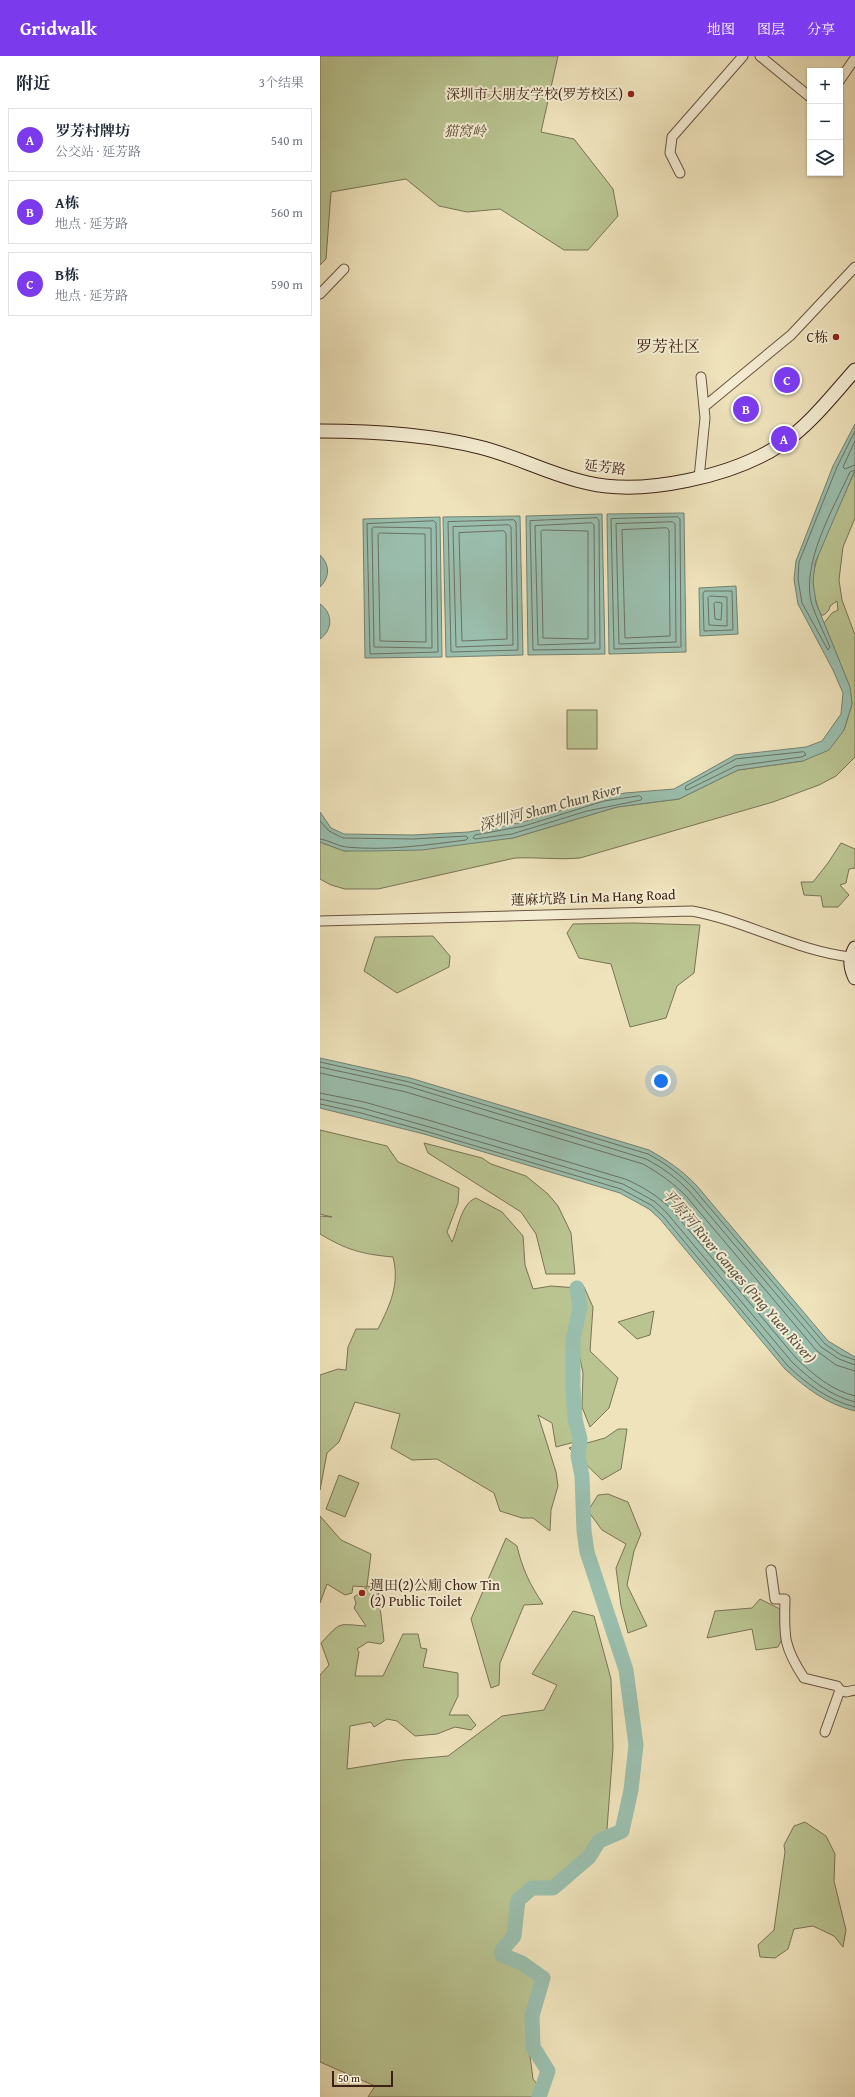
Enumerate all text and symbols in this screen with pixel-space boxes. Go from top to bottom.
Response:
text: Gridwalk [20,14,97,42]
text: 地图 [707,19,735,39]
text: 图层 [757,19,785,39]
text: 分享 [807,19,835,39]
map controls [807,68,843,176]
button: + [807,68,843,104]
text: 附近 [16,70,50,95]
text: 3个结果 [259,73,304,92]
place label: 深圳市大朋友学校(罗芳校区) [446,84,623,104]
marker: 深圳市大朋友学校(罗芳校区) [626,89,636,99]
button: − [807,104,843,140]
text: 罗芳村牌坊 [55,120,130,141]
park label: 猫窝岭 [444,121,487,141]
text: A [26,131,34,150]
text: 540 m [271,131,303,150]
button: layers [807,140,843,176]
text: 公交站 · 延芳路 [55,142,141,161]
text: A栋 [55,192,80,213]
text: B [26,203,34,222]
text: 560 m [271,203,303,222]
text: 地点 · 延芳路 [55,214,128,233]
text: B栋 [55,264,79,285]
text: C [26,275,34,294]
text: 590 m [271,275,303,294]
text: 地点 · 延芳路 [55,286,128,305]
place label: C栋 [806,327,828,347]
marker: C栋 [831,332,841,342]
district label: 罗芳社区 [636,334,700,358]
pin: C [774,365,800,395]
pin: B [733,394,759,424]
pin: A [771,424,797,454]
street label: 延芳路 [583,455,627,479]
water label: 深圳河 Sham Chun River [476,777,624,836]
street label: 蓮麻坑路 Lin Ma Hang Road [510,884,676,910]
your location [651,1071,671,1091]
water label: 平原河 River Ganges (Ping Yuen River) [658,1184,821,1367]
place label: 週田(2)公廁 Chow Tin (2) Public Toilet [370,1575,500,1611]
marker: 週田(2)公廁 Chow Tin (2) Public Toilet [357,1588,367,1598]
scale bar [332,2069,393,2088]
text: 50 m [338,2070,360,2086]

